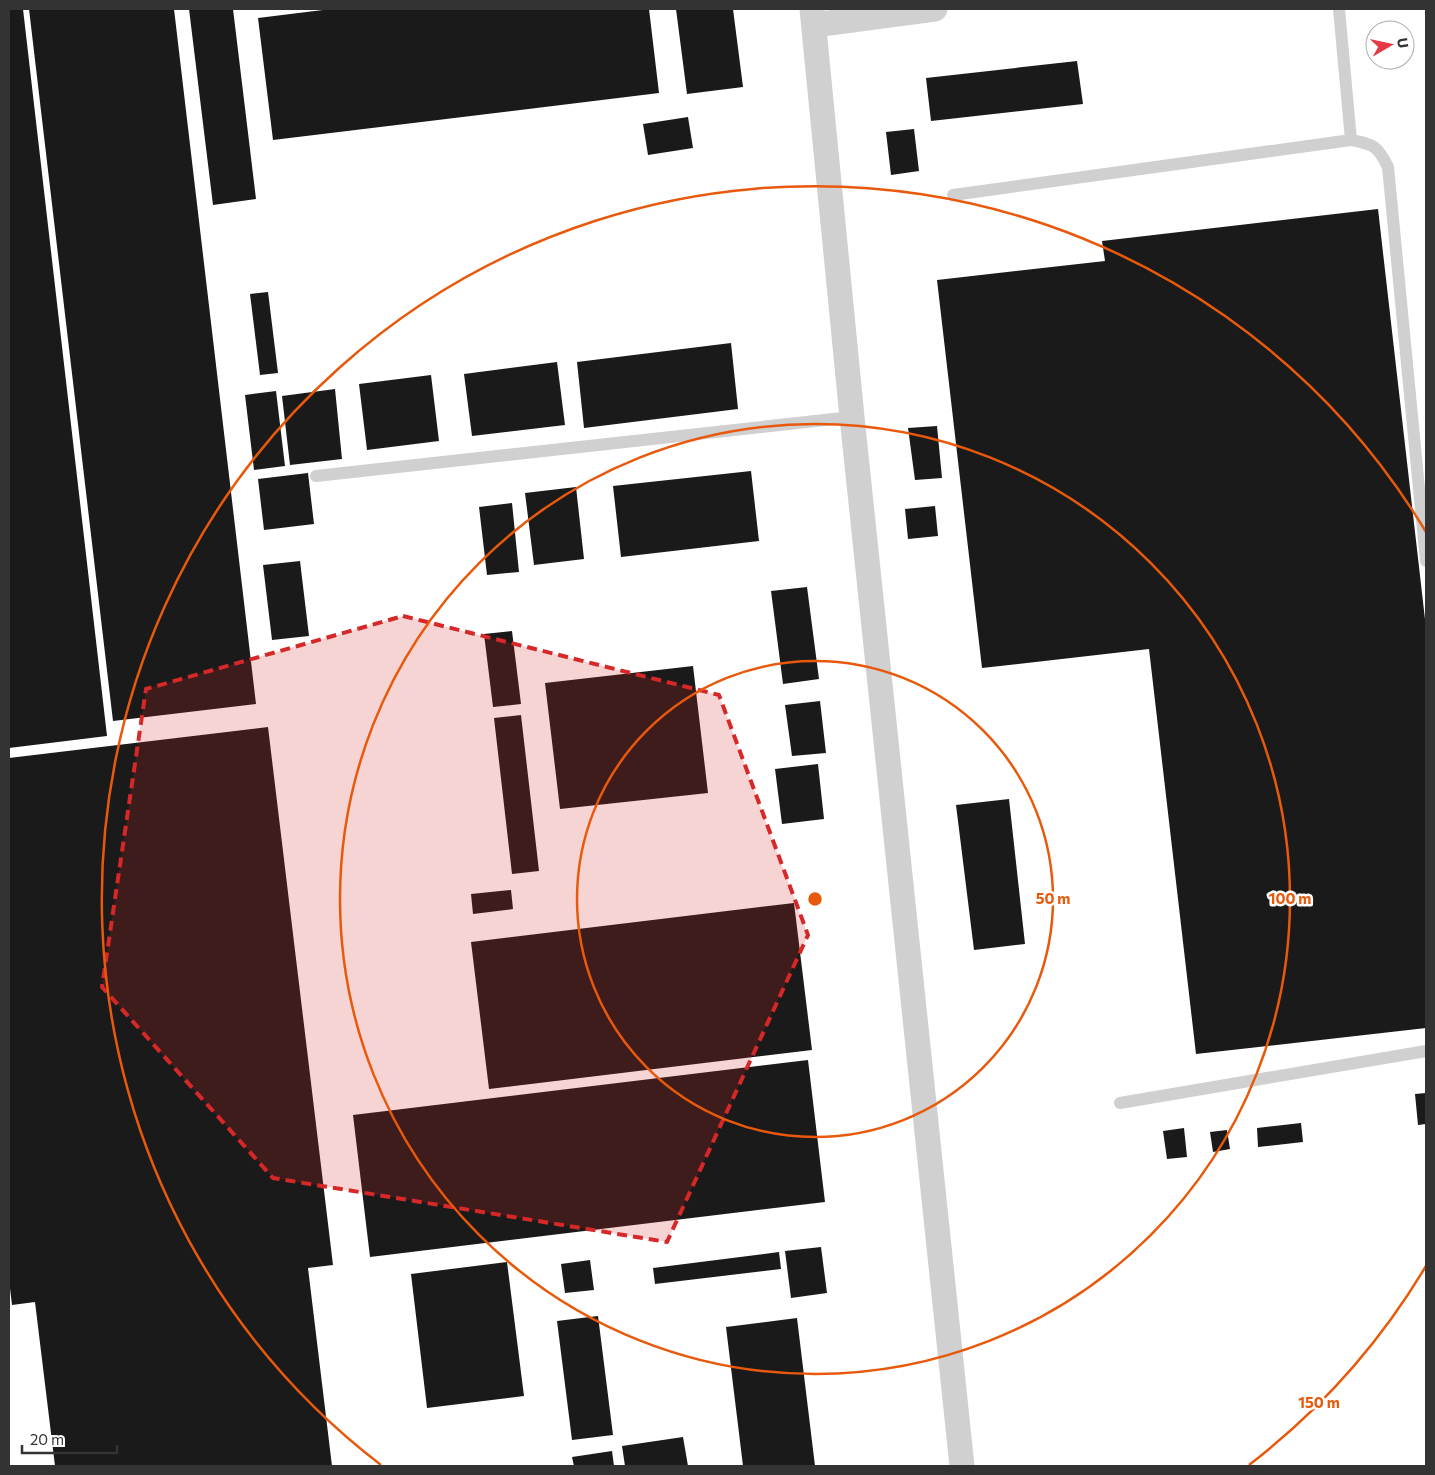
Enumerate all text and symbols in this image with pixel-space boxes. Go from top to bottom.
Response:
north arrow [1365,20,1415,70]
text: U [1394,37,1413,49]
text: 50 m [1036,889,1070,907]
text: 100 m [1269,889,1311,907]
centre of rings [806,890,824,908]
text: 150 m [1298,1393,1340,1411]
scale bar [22,1422,118,1454]
text: 20 m [30,1430,64,1448]

